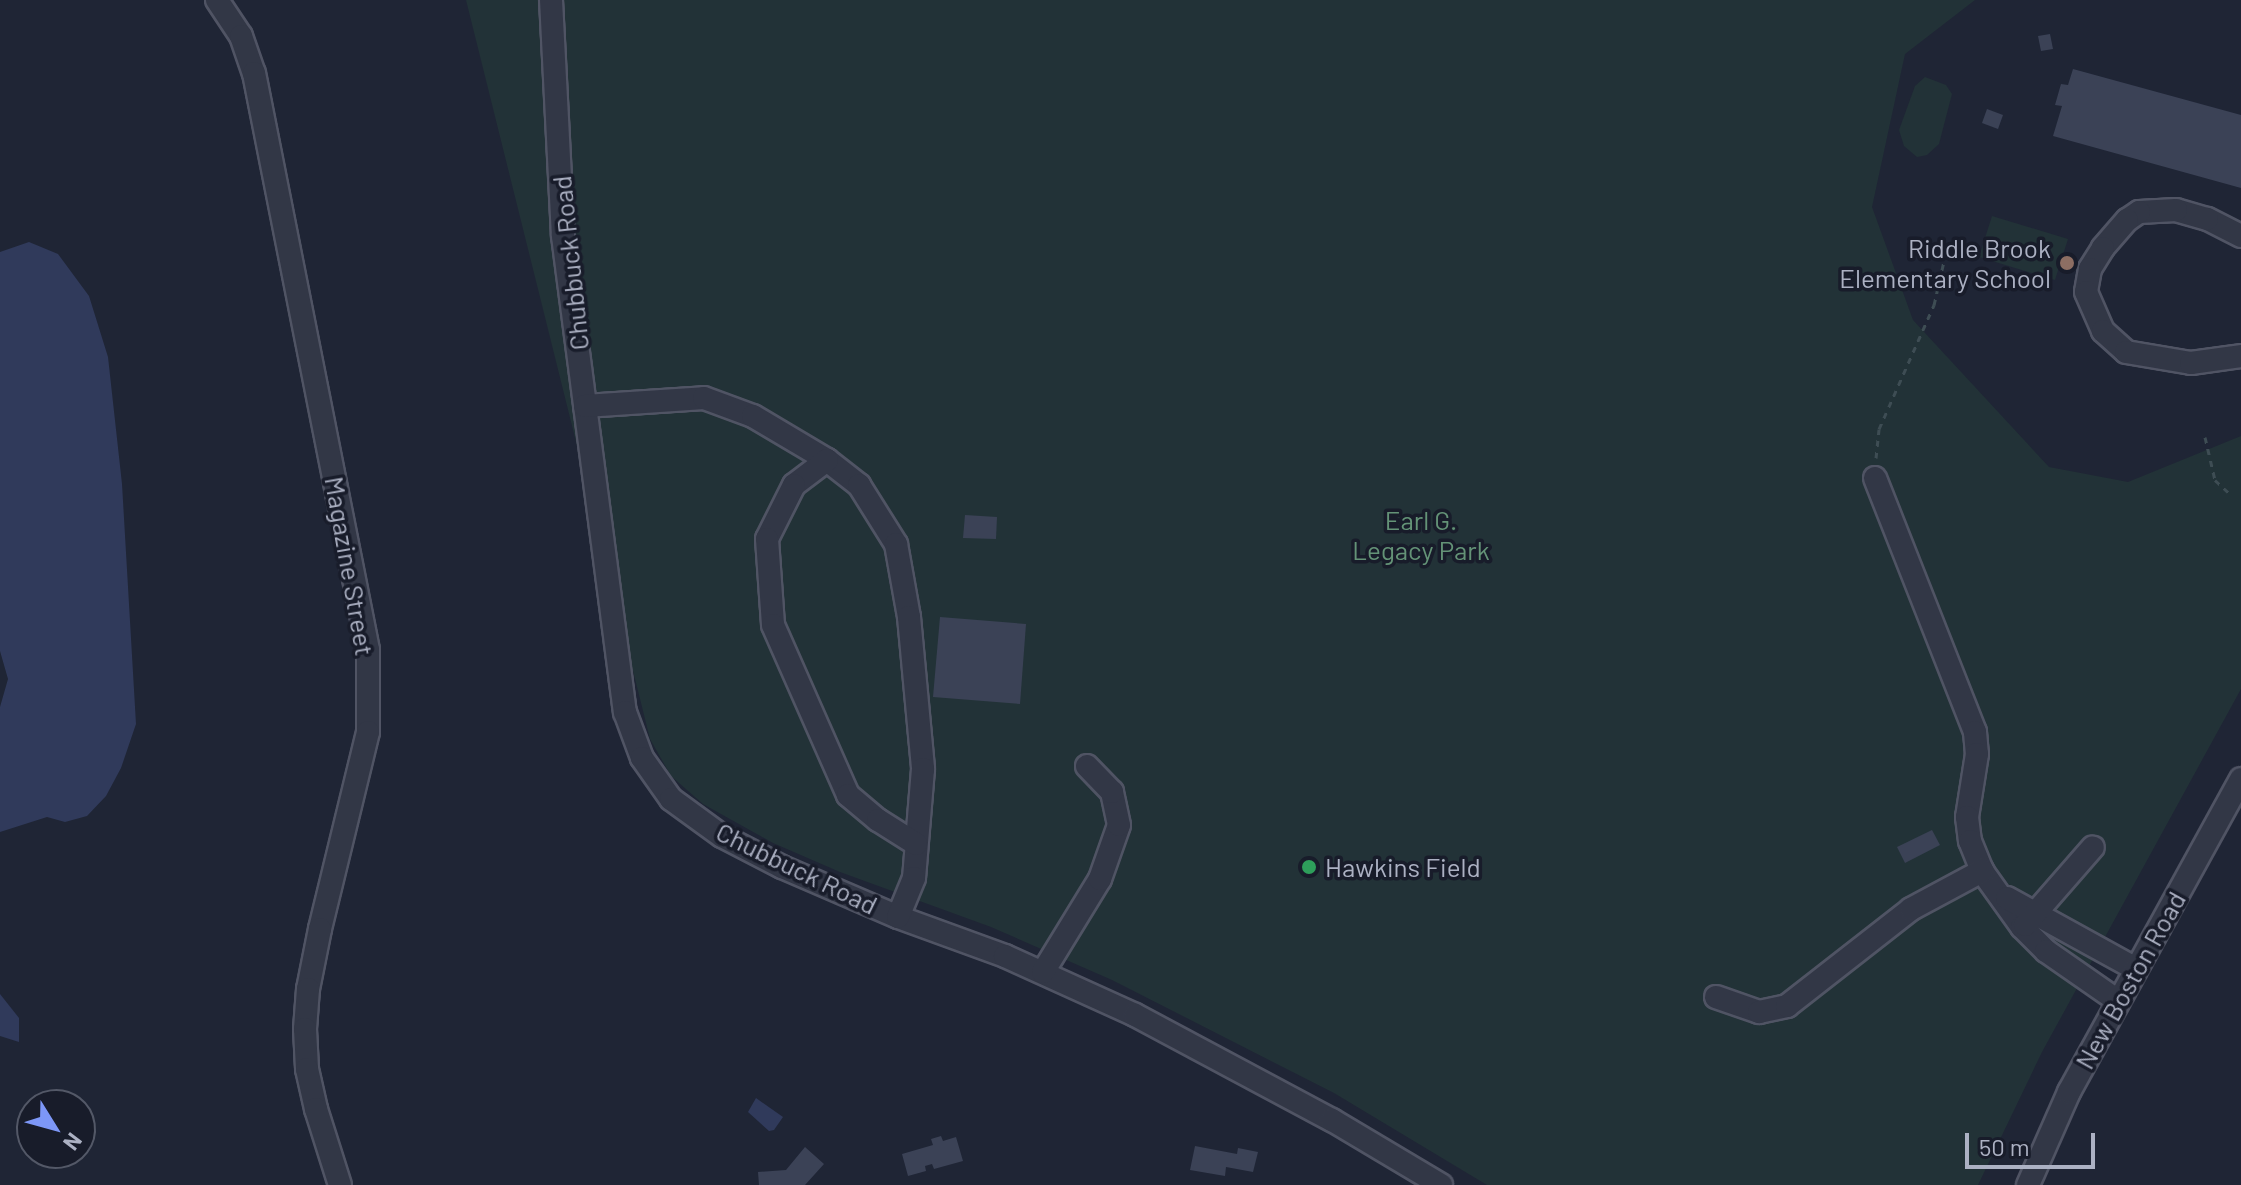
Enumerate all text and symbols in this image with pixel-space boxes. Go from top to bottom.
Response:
street label: Chubbuck Road [545,174,595,352]
place label: Riddle Brook Elementary School [1839,232,2051,294]
marker: Riddle Brook Elementary School [2058,254,2076,272]
street label: Magazine Street [319,474,381,658]
park label: Earl G. Legacy Park [1352,504,1490,566]
street label: Chubbuck Road [711,816,883,920]
place label: Hawkins Field [1325,851,1481,883]
marker: Hawkins Field [1300,858,1318,876]
street label: New Boston Road [2068,886,2192,1074]
north arrow [16,1089,96,1169]
scale bar [1969,1117,2099,1167]
text: N [59,1129,88,1156]
text: 50 m [1979,1132,2030,1161]

